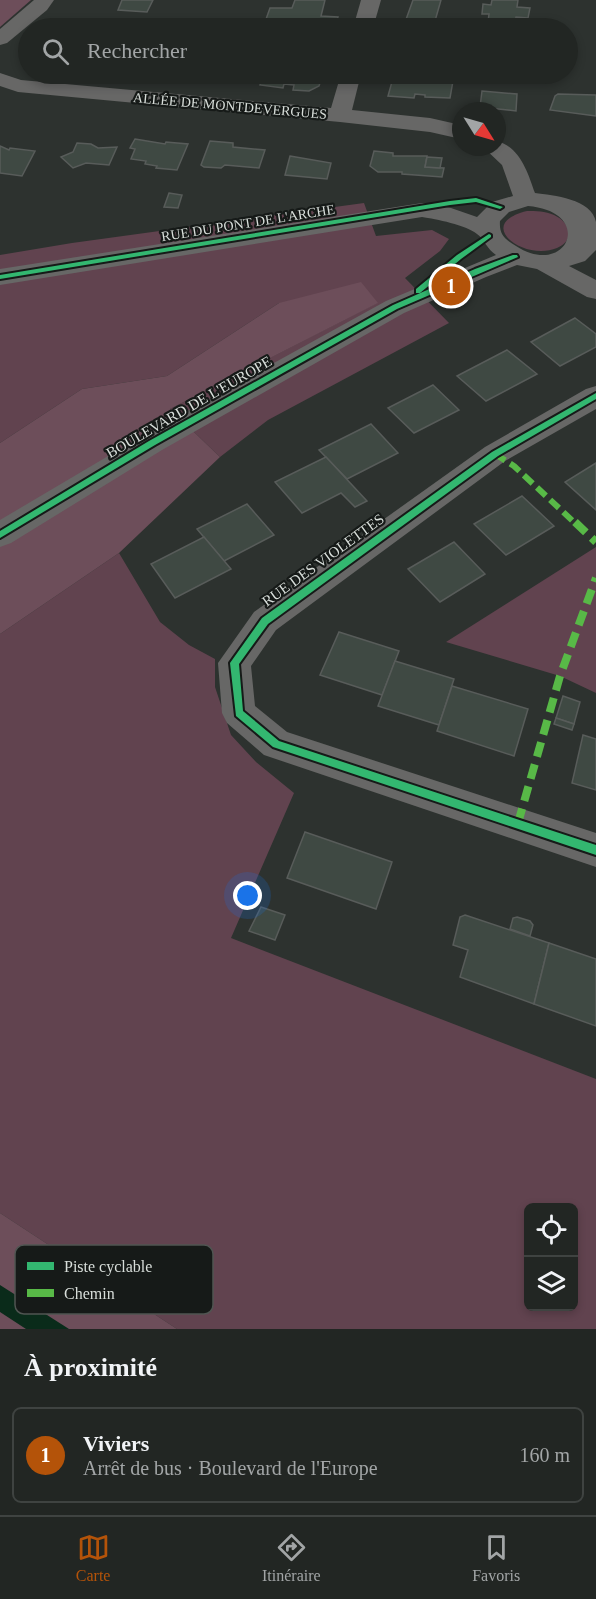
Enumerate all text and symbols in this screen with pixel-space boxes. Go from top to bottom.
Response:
search box [18,18,578,84]
icon: search [39,35,72,68]
text: Rechercher [87,38,187,63]
street label: ALLÉE DE MONTDEVERGUES [133,89,328,122]
north arrow [452,102,506,156]
street label: RUE DU PONT DE L'ARCHE [160,202,336,244]
pin: 1 [432,264,470,308]
street label: BOULEVARD DE L'EUROPE [103,353,275,461]
street label: RUE DES VIOLETTES [259,511,387,609]
your location [233,881,262,910]
map controls [524,1203,578,1311]
button: locate [524,1203,578,1257]
legend [15,1245,213,1314]
button: layers [524,1257,578,1311]
text: Piste cyclable [64,1258,152,1276]
text: Chemin [64,1285,115,1302]
text: À proximité [24,1353,157,1382]
text: Viviers [83,1431,149,1456]
text: 1 [41,1444,51,1466]
text: 160 m [519,1444,570,1466]
text: Arrêt de bus · Boulevard de l'Europe [83,1457,378,1479]
tab: Carte [76,1531,110,1585]
tab: Itinéraire [262,1531,321,1585]
tab: Favoris [472,1531,520,1585]

